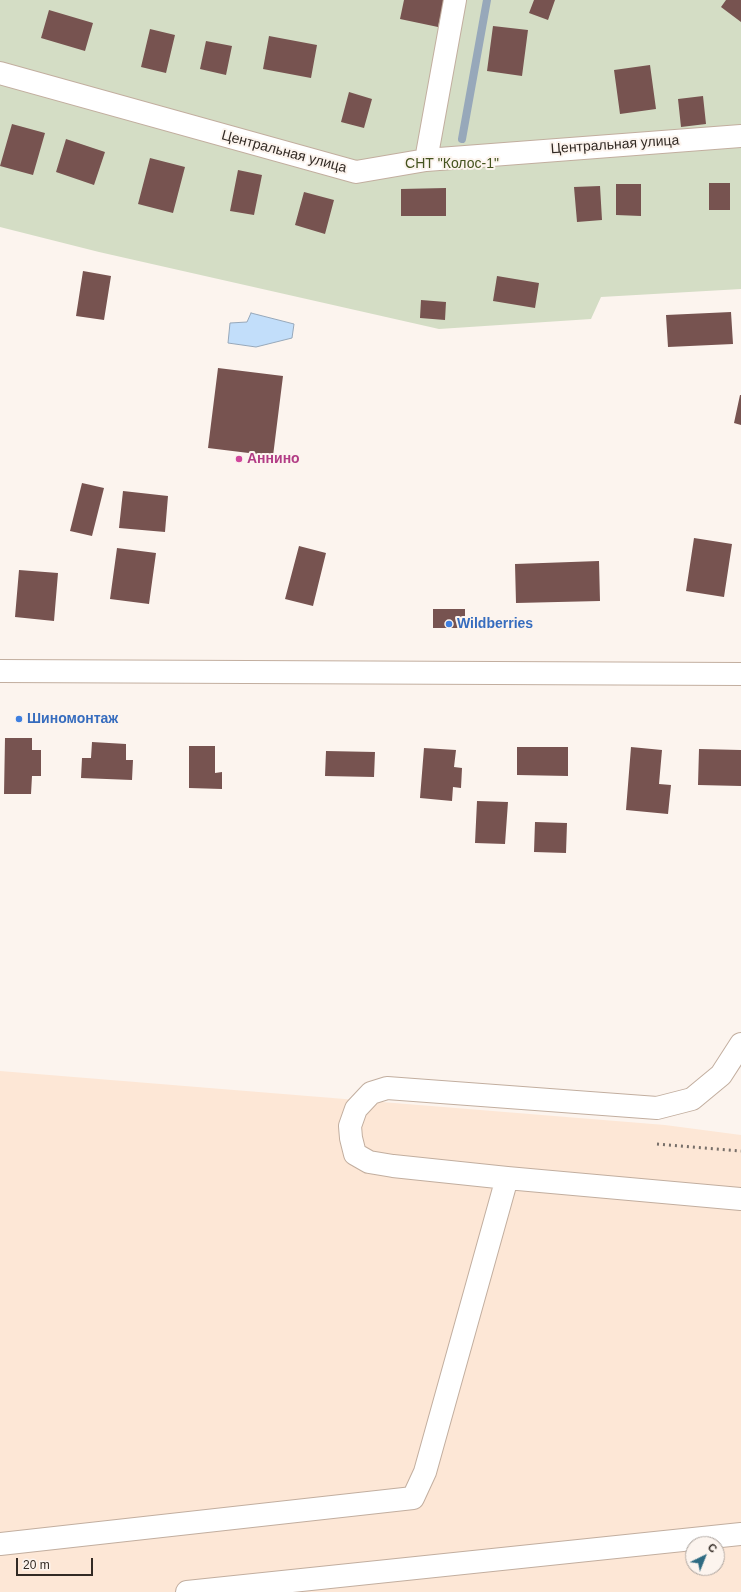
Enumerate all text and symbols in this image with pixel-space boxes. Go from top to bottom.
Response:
street label: Центральная улица [220,127,348,177]
street label: Центральная улица [550,132,680,158]
park label: СНТ "Колос-1" [405,156,499,172]
place label: Аннино [247,451,300,467]
marker: Аннино [234,454,244,464]
place label: Wildberries [457,616,533,632]
marker: Wildberries [444,619,454,629]
place label: Шиномонтаж [27,711,118,727]
marker: Шиномонтаж [14,714,24,724]
north arrow [685,1536,725,1576]
text: С [705,1541,719,1555]
scale bar [18,1550,95,1576]
text: 20 m [23,1558,50,1572]

